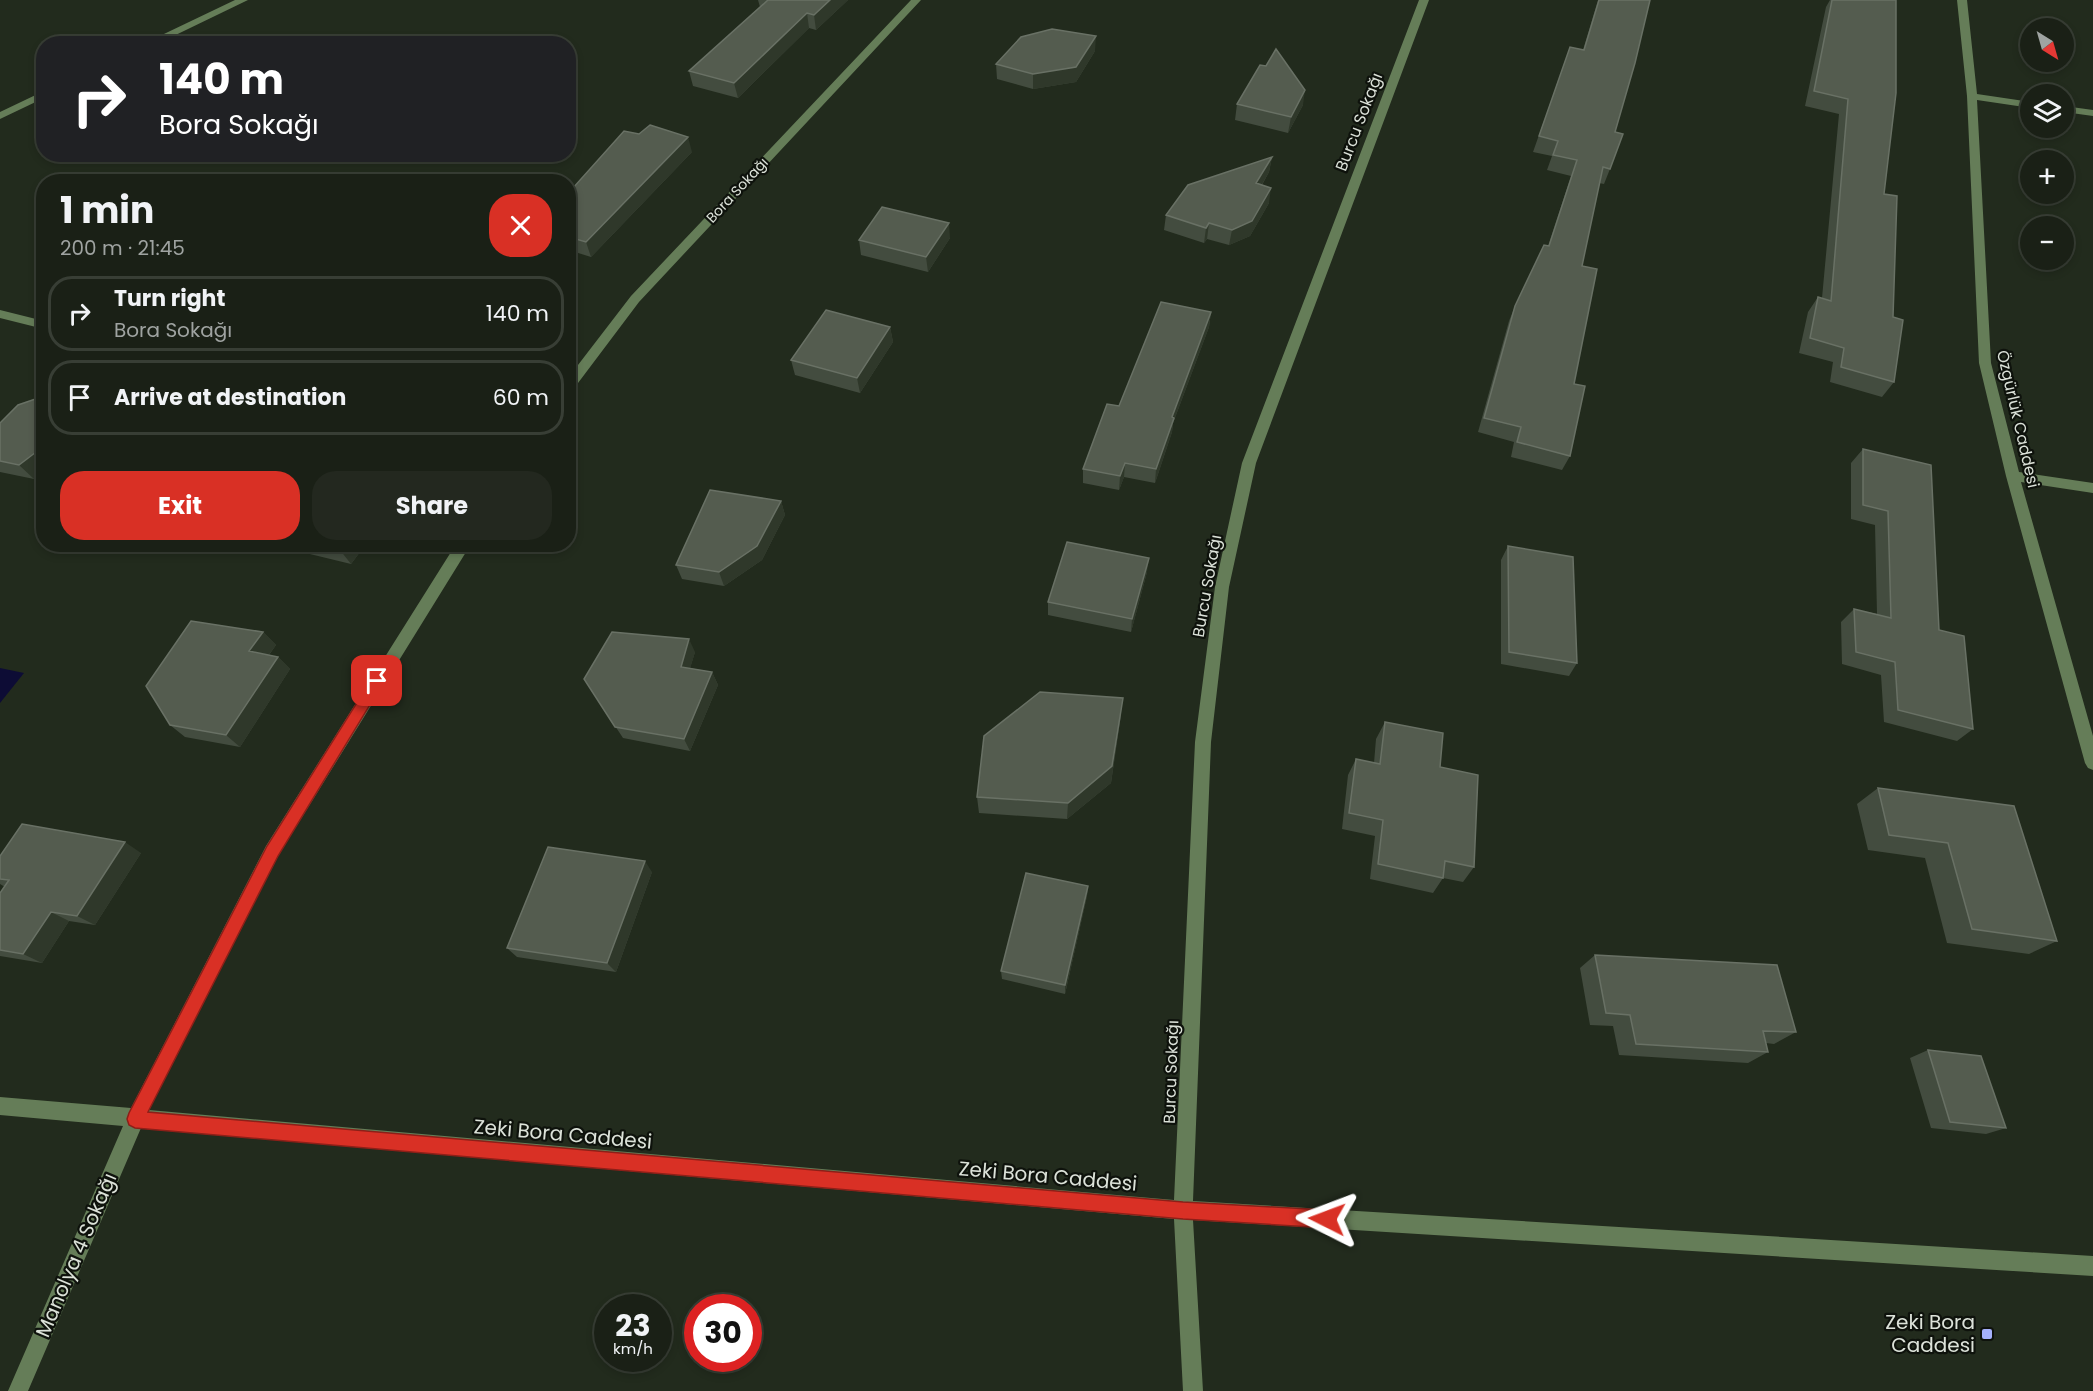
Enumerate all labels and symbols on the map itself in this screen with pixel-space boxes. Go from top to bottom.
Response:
north arrow [2020,18,2074,72]
street label: Burcu Sokağı [1330,69,1388,175]
street label: Bora Sokağı [701,153,773,227]
street label: Özgürlük Caddesi [1991,348,2045,490]
street label: Burcu Sokağı [1187,533,1227,639]
pin [351,655,402,706]
street label: Burcu Sokağı [1158,1020,1184,1124]
street label: Zeki Bora Caddesi [473,1112,653,1156]
street label: Zeki Bora Caddesi [958,1154,1138,1198]
street label: Manolya 4 Sokağı [29,1168,123,1342]
position arrow [1295,1187,1359,1251]
speed limit sign: 30 [684,1294,762,1372]
place label: Zeki Bora Caddesi [1885,1308,1975,1359]
marker: Zeki Bora Caddesi [1980,1327,1994,1341]

